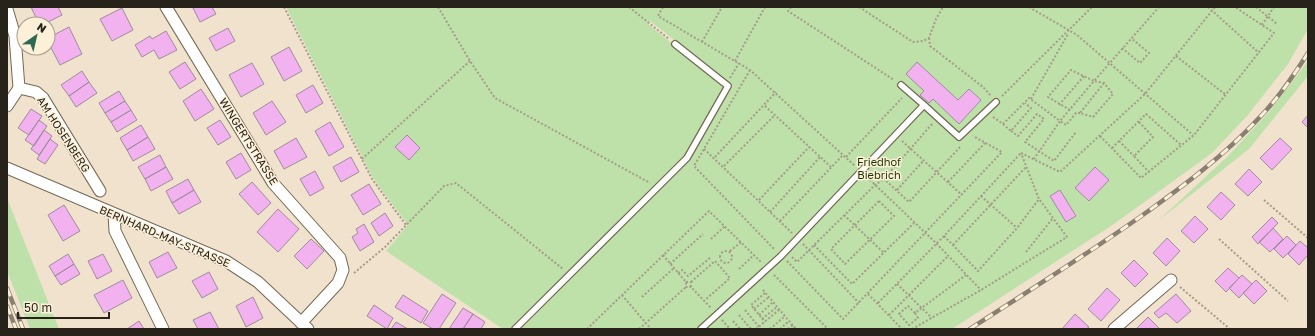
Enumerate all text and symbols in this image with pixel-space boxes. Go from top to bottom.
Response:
north arrow [16,16,56,56]
text: N [35,20,49,35]
street label: AM HOSENBERG [35,94,93,174]
street label: WINGERTSTRASSE [217,95,281,187]
park label: Friedhof Biebrich [857,155,901,181]
street label: BERNHARD-MAY-STRASSE [98,203,233,270]
scale bar [18,294,109,320]
text: 50 m [24,300,52,315]

